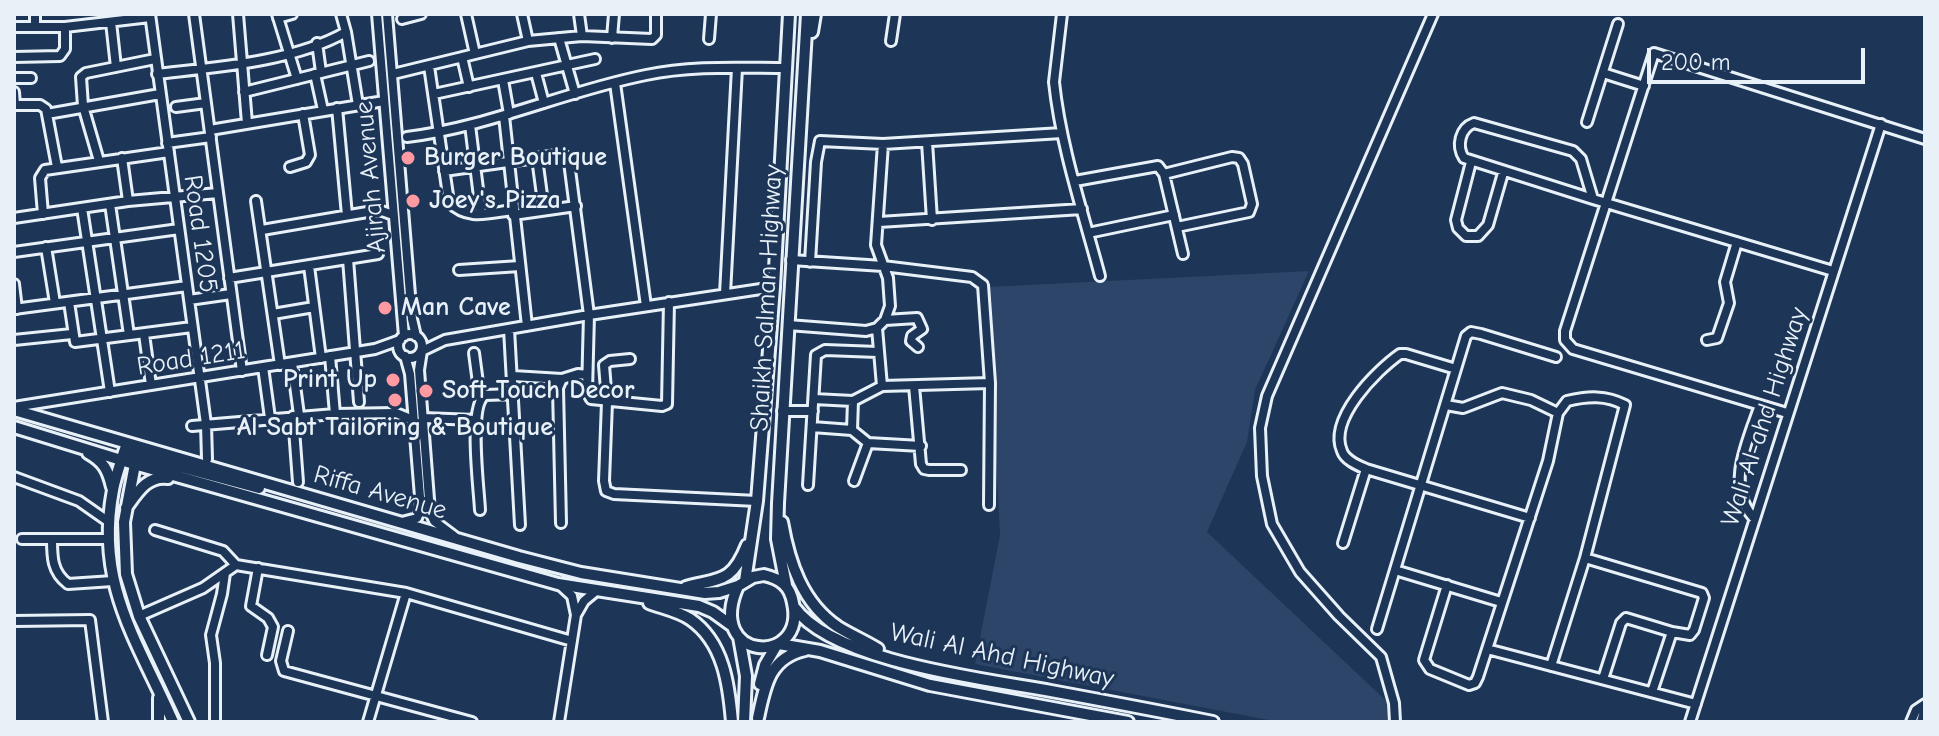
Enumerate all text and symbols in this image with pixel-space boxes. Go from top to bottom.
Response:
scale bar [1651,32,1869,82]
text: 200 m [1661,48,1731,76]
street label: Ajirah Avenue [349,100,393,254]
place label: Burger Boutique [424,142,607,174]
marker: Burger Boutique [399,149,417,167]
street label: Shaikh Salman Highway [744,164,790,432]
street label: Road 1205 [176,173,224,295]
place label: Joey's Pizza [429,185,561,217]
marker: Joey's Pizza [404,192,422,210]
place label: Man Cave [401,292,511,324]
marker: Man Cave [376,299,394,317]
street label: Wali Al-ahd Highway [1715,304,1815,530]
street label: Road 1211 [135,335,247,383]
place label: Print Up [283,364,377,396]
marker: Print Up [384,371,402,389]
place label: Soft Touch Decor [442,375,634,407]
marker: Soft Touch Decor [417,382,435,400]
marker: Al Sabt Tailoring & Boutique [386,391,404,409]
place label: Al Sabt Tailoring & Boutique [237,412,553,444]
street label: Riffa Avenue [310,459,450,527]
street label: Wali Al Ahd Highway [887,617,1117,695]

